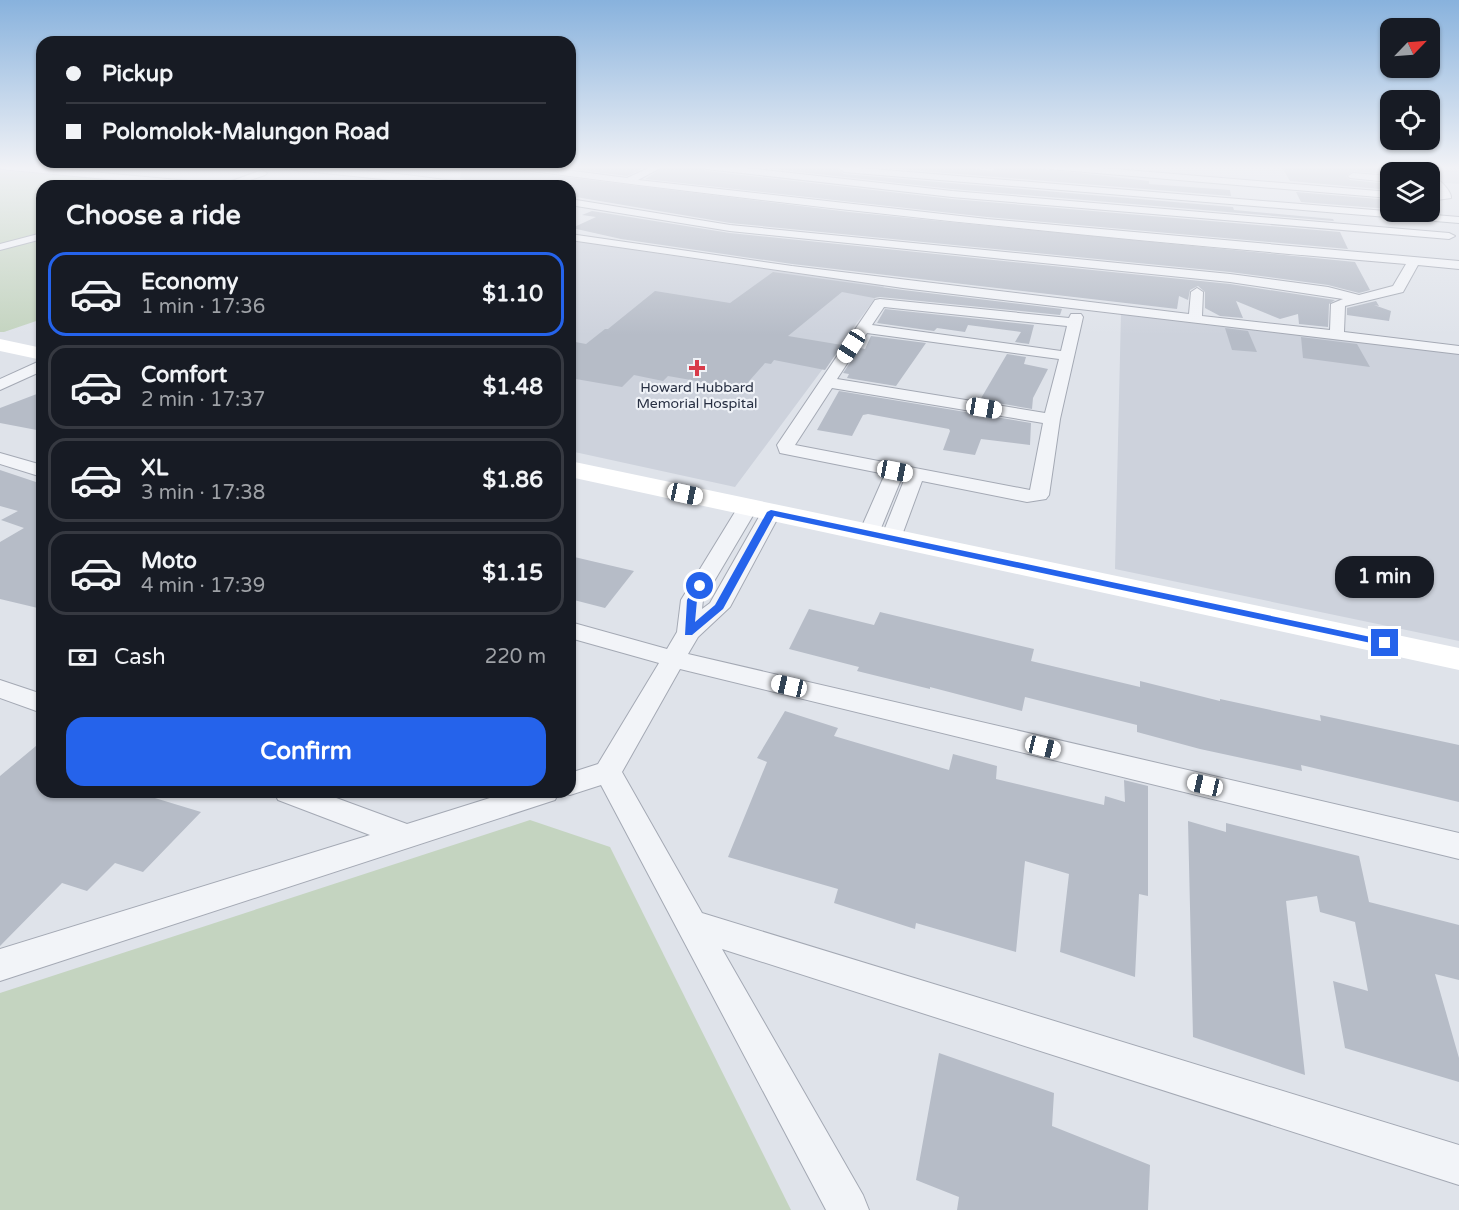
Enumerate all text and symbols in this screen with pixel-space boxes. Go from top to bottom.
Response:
north arrow [1380,18,1440,78]
map controls [1380,18,1440,222]
text: Pickup [102,61,173,87]
button: locate [1380,90,1440,150]
text: Polomolok-Malungon Road [102,119,390,145]
button: layers [1380,162,1440,222]
text: Choose a ride [66,199,241,232]
icon: car [69,267,123,321]
text: Economy [141,269,238,295]
text: $1.10 [482,281,543,307]
text: 1 min · 17:36 [141,295,265,319]
car [834,326,868,366]
marker: Howard Hubbard Memorial Hospital [688,359,706,377]
icon: car [69,360,123,414]
text: Comfort [141,362,227,388]
text: $1.48 [483,374,543,400]
place label: Howard Hubbard Memorial Hospital [636,379,758,412]
text: 2 min · 17:37 [141,388,265,412]
car [965,396,1003,420]
icon: car [69,453,123,507]
text: XL [141,455,168,481]
car [876,459,914,483]
text: $1.86 [482,467,543,493]
text: 3 min · 17:38 [141,481,265,505]
car [666,481,704,507]
icon: car [69,546,123,600]
text: Moto [141,548,197,574]
callout: 1 min [1336,556,1434,598]
text: $1.15 [482,560,543,586]
text: 1 min [1358,565,1411,589]
route start [686,572,713,599]
text: 4 min · 17:39 [141,574,265,598]
route end [1371,629,1398,656]
icon: cash [66,641,99,674]
text: Cash [114,644,166,670]
text: 220 m [485,645,546,669]
car [769,673,809,699]
button: Confirm [66,717,546,786]
car [1023,734,1063,760]
car [1185,772,1225,798]

